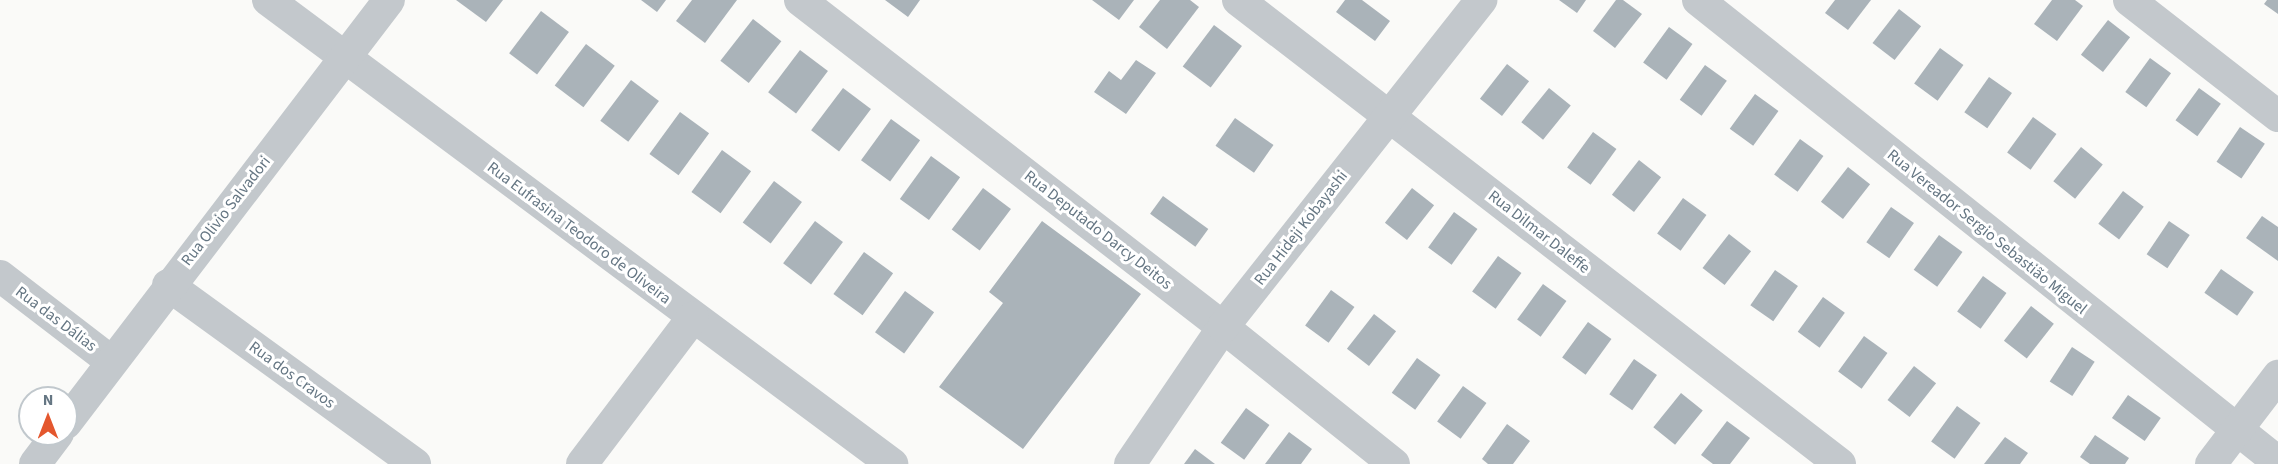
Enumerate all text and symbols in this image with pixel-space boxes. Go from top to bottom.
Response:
street label: Rua Vereador Sergio Sebastião Miguel [1883,145,2091,319]
street label: Rua Olivio Salvadori [177,152,275,270]
street label: Rua Eufrasina Teodoro de Oliveira [483,158,675,308]
street label: Rua Deputado Darcy Deitos [1020,166,1176,294]
street label: Rua Hideji Kobayashi [1250,167,1352,289]
street label: Rua Dilmar Daleffe [1484,186,1594,278]
street label: Rua das Dálias [12,282,100,356]
street label: Rua dos Cravos [245,337,339,413]
north arrow [18,386,78,446]
text: N [43,389,53,411]

